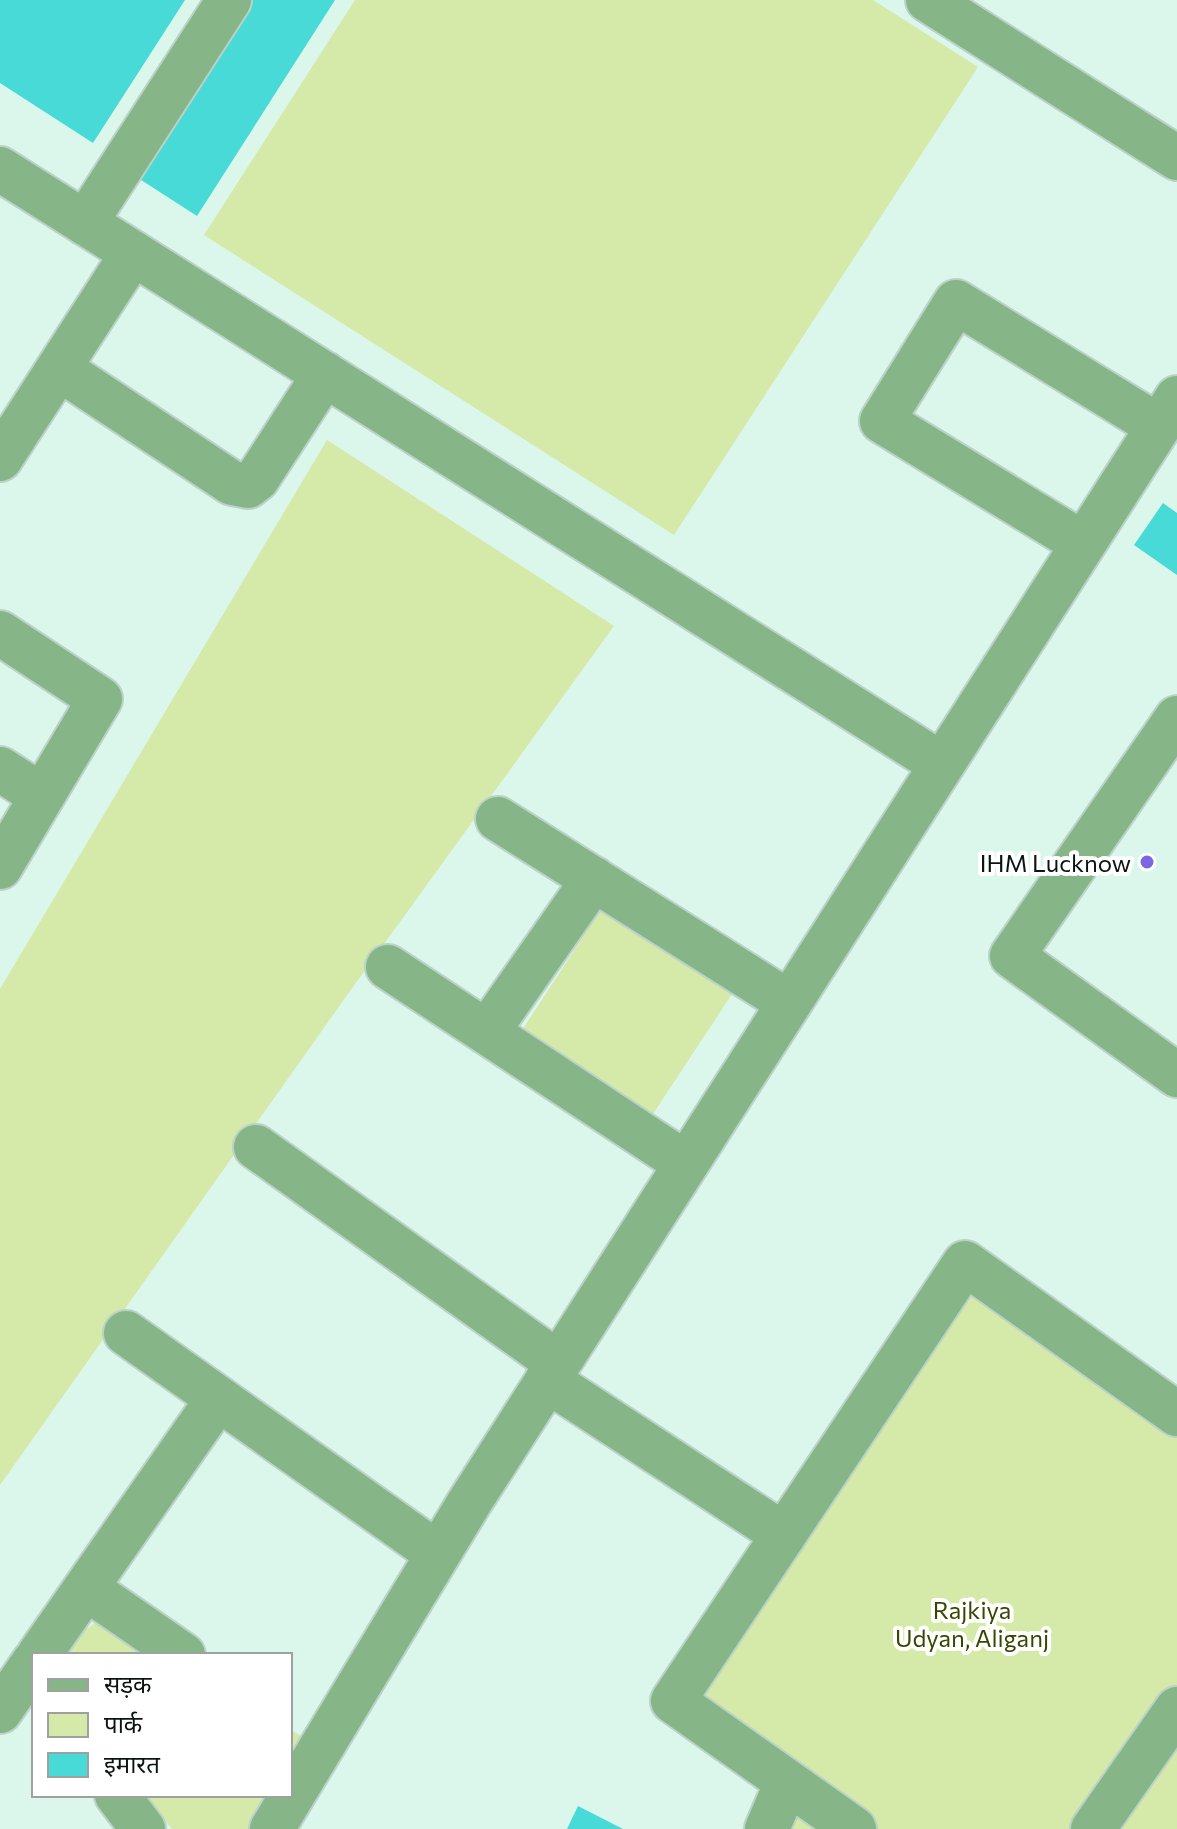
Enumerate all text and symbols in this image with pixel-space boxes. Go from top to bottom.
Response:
place label: IHM Lucknow [980,848,1131,877]
marker: IHM Lucknow [1138,853,1156,871]
park label: Rajkiya Udyan, Aliganj [895,1595,1049,1652]
legend [32,1653,292,1797]
text: सड़क [104,1669,152,1698]
text: पार्क [104,1709,143,1738]
text: इमारत [104,1749,161,1778]

